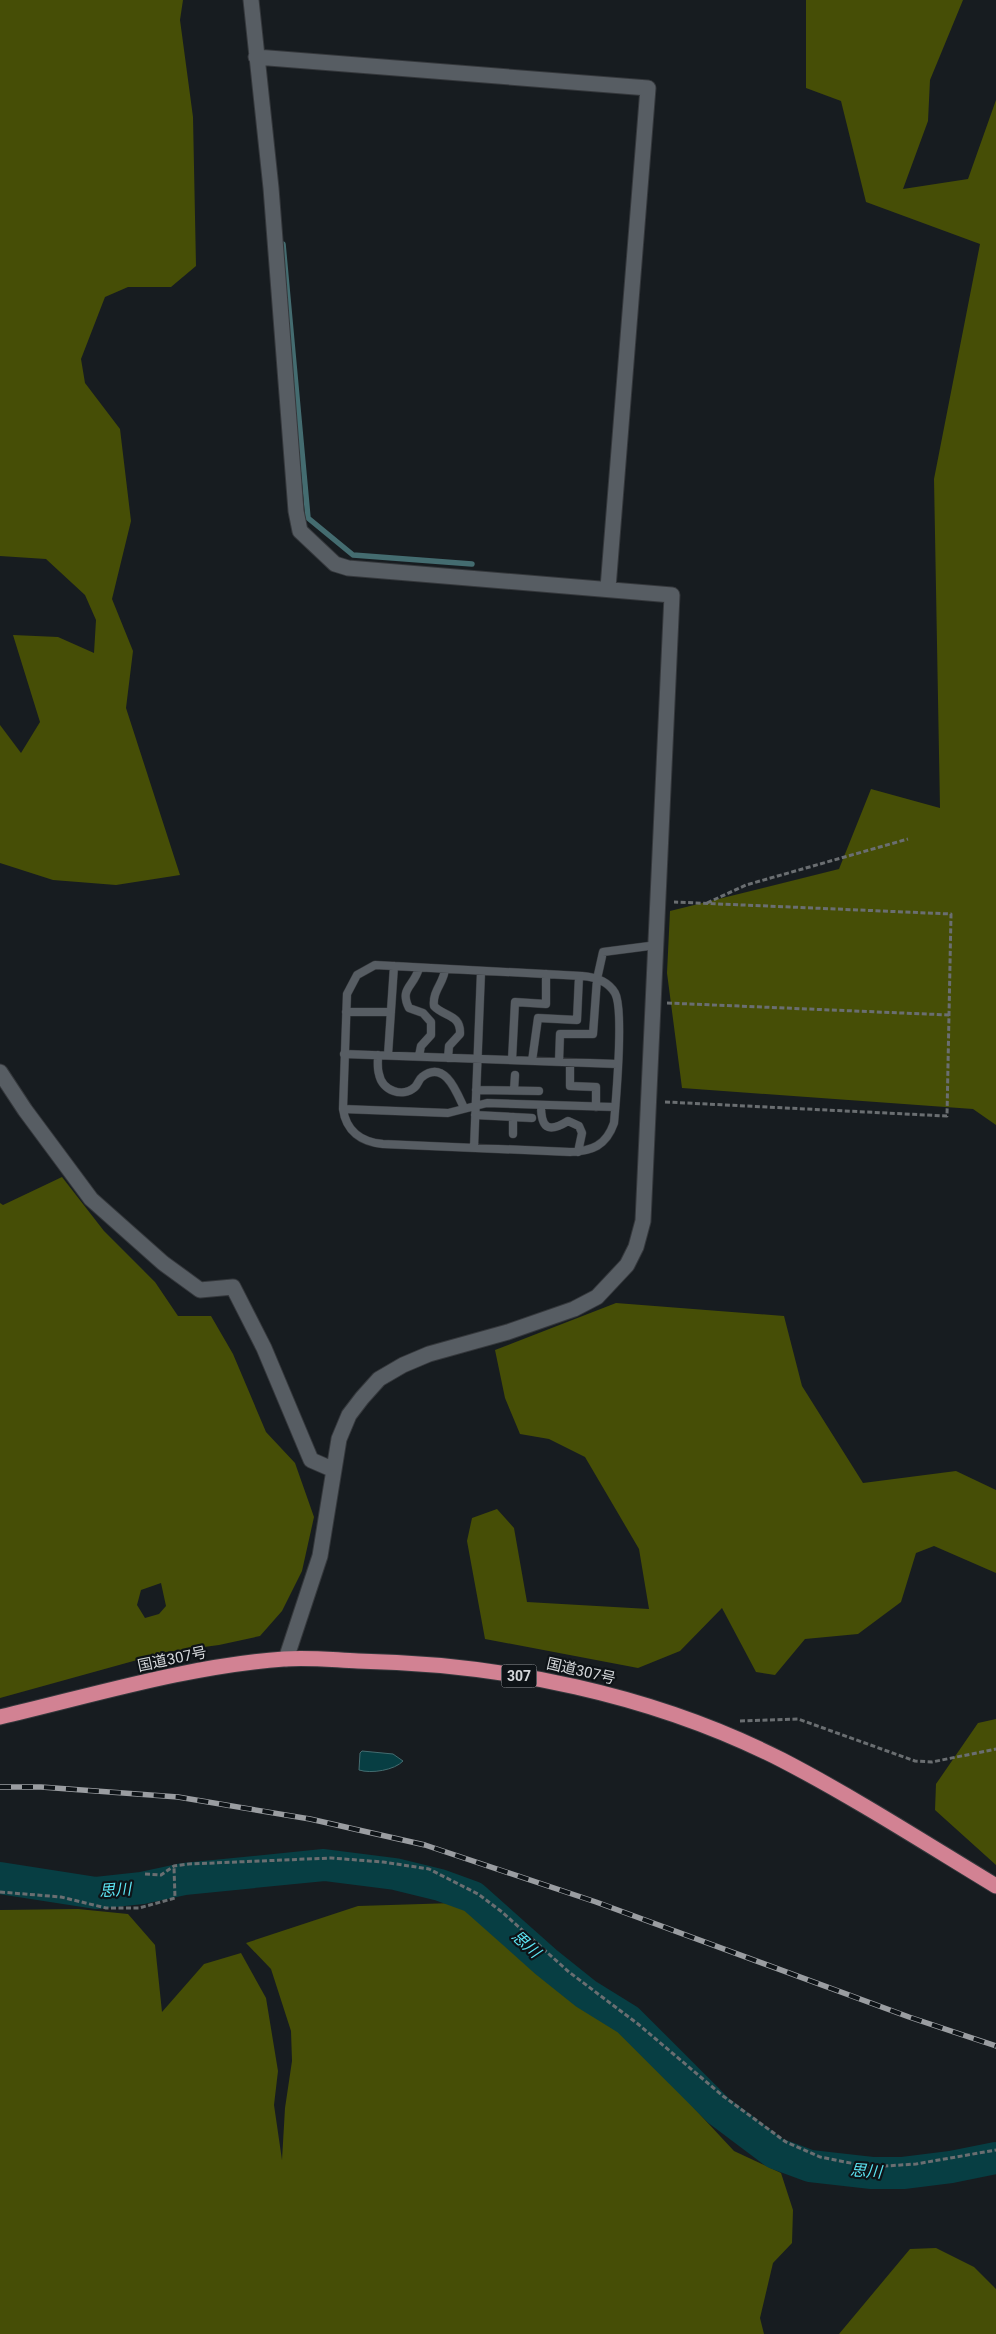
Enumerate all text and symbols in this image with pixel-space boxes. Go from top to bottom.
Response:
street label: 国道307号 [136,1643,208,1675]
street label: 国道307号 [545,1654,617,1688]
road number: 307 [502,1664,536,1688]
water label: 思川 [98,1879,134,1901]
water label: 思川 [508,1926,546,1963]
water label: 思川 [849,2160,885,2182]

